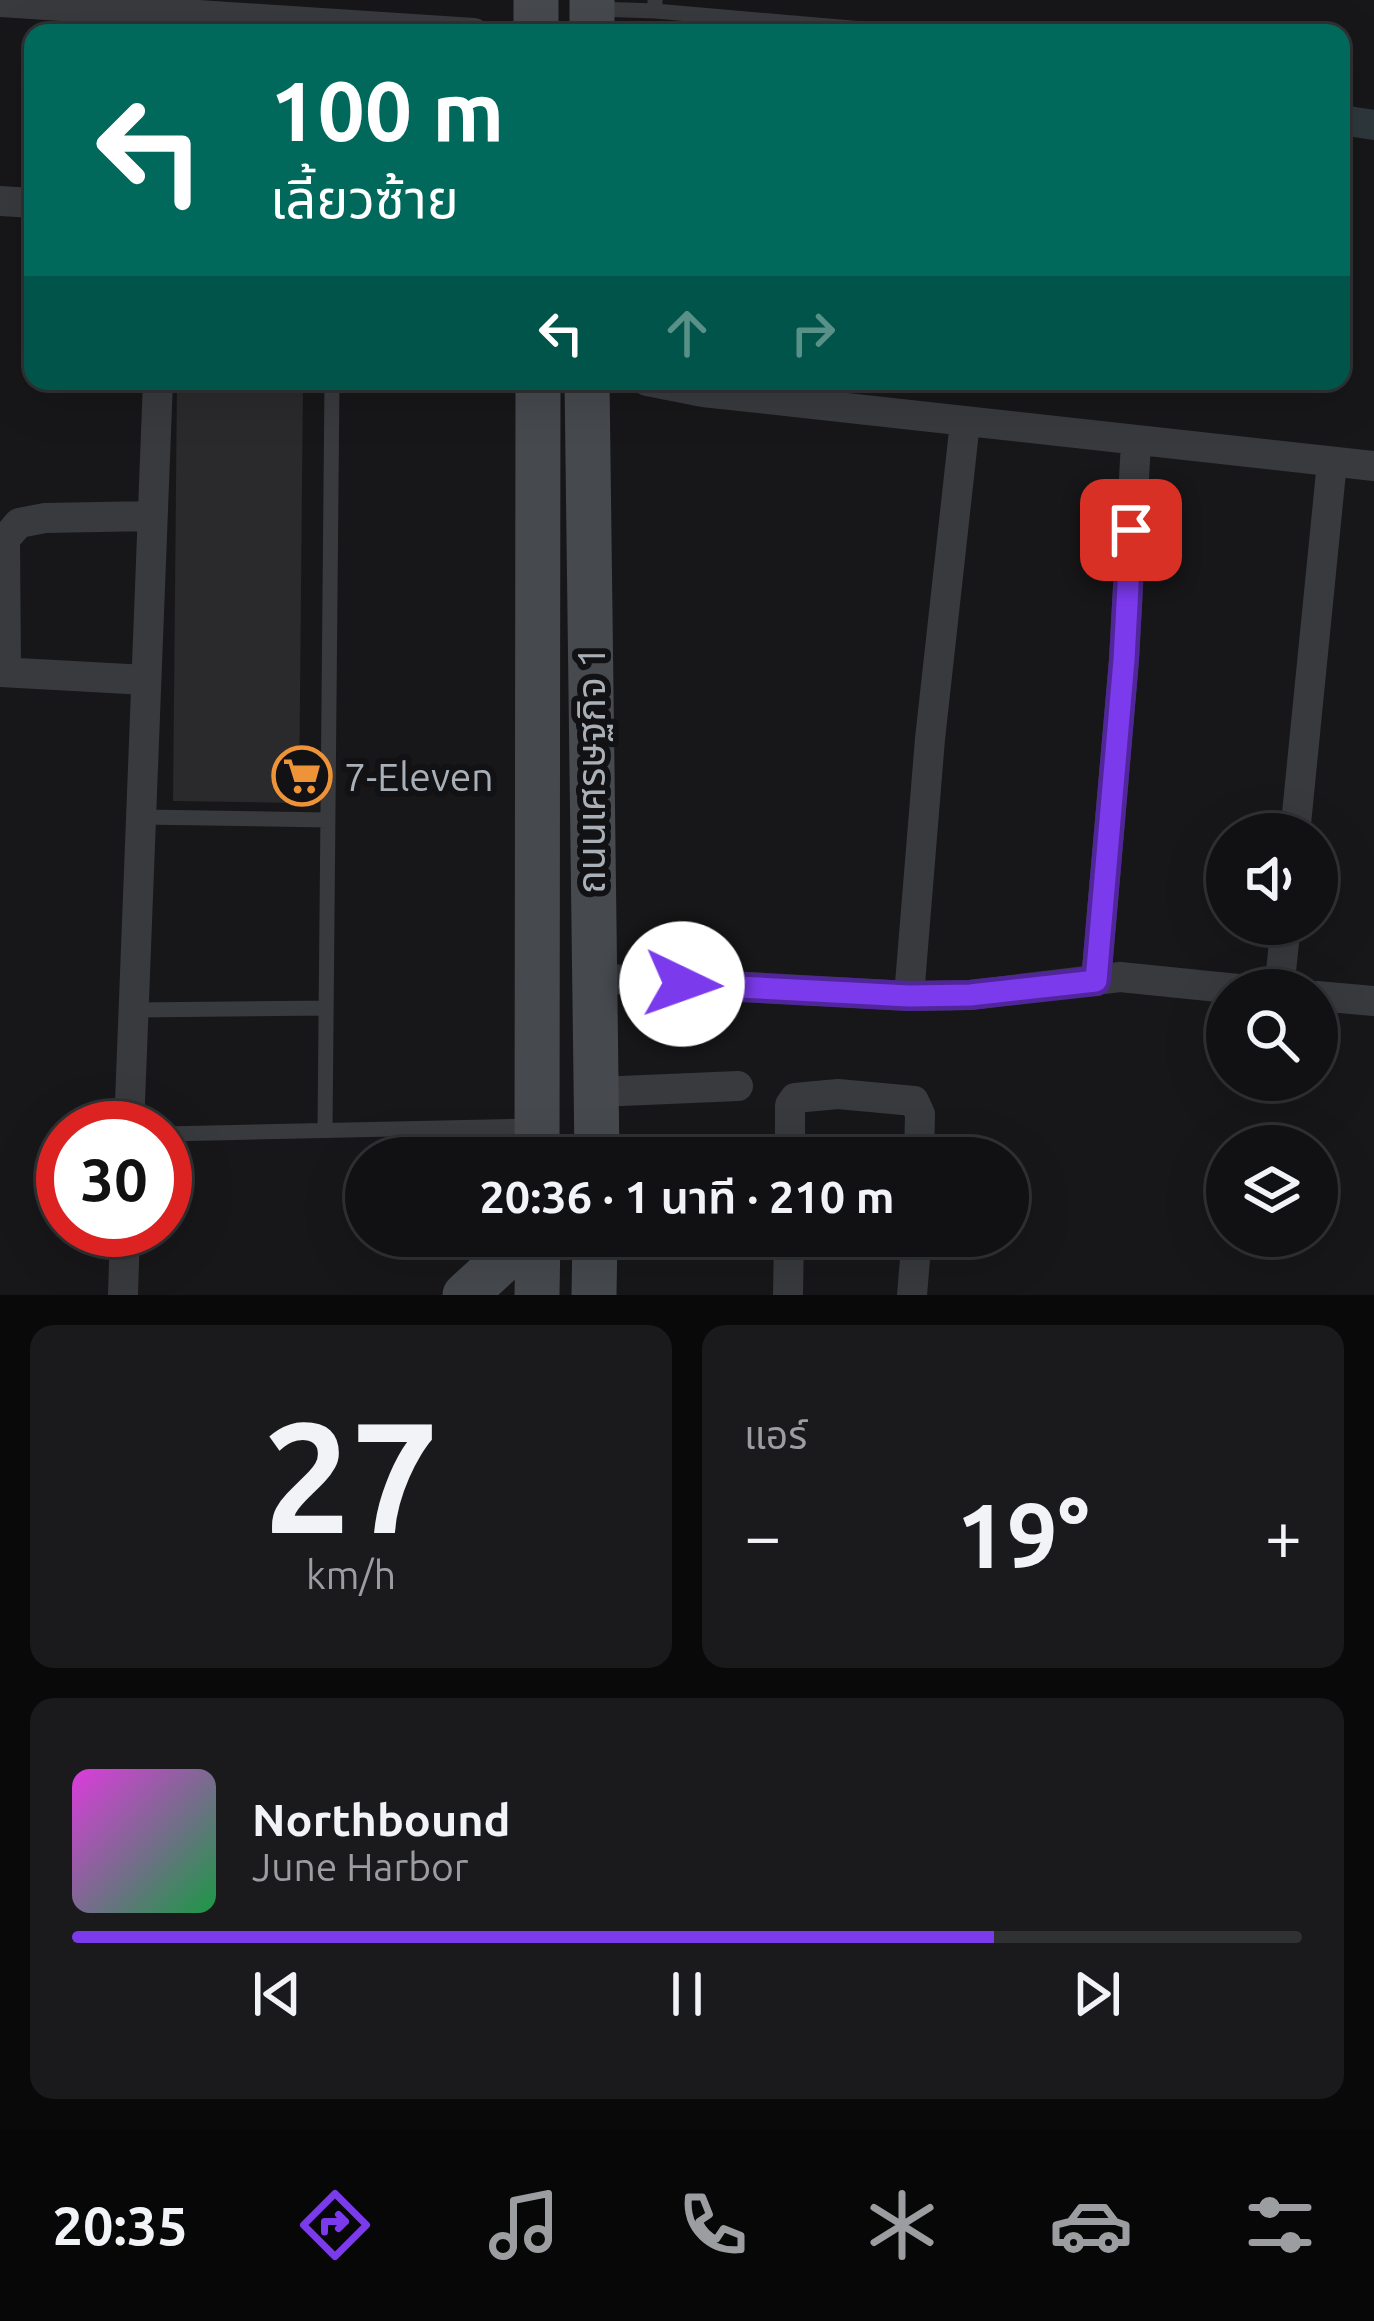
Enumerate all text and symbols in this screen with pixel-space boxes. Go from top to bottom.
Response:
text: 100 m [270,63,504,157]
icon: left [72,72,228,228]
text: เลี้ยวซ้าย [270,168,459,228]
icon: left [528,300,594,366]
icon: ahead [654,300,720,366]
icon: right [780,300,846,366]
pin [1080,479,1182,581]
icon: arrive [1098,497,1164,563]
street label: ถนนเศรษฐกิจ 1 [569,646,613,894]
supermarket icon: 7-Eleven [271,745,333,807]
place label: 7-Eleven [344,755,494,798]
map controls [1206,813,1338,1257]
button: sound [1206,813,1338,945]
position arrow [619,921,745,1047]
button: search [1206,969,1338,1101]
speed limit sign: 30 [36,1101,192,1257]
button: layers [1206,1125,1338,1257]
text: 20:36 · 1 นาที · 210 m [479,1171,895,1222]
text: 27 [263,1388,439,1562]
text: แอร์ [744,1413,807,1456]
text: 19° [956,1484,1090,1585]
text: − [744,1498,781,1572]
text: + [1265,1498,1302,1572]
text: km/h [306,1553,396,1596]
text: Northbound [252,1794,511,1845]
text: June Harbor [252,1845,469,1888]
icon: previous [244,1961,310,2027]
icon: pause [654,1961,720,2027]
icon: next [1064,1961,1130,2027]
icon: directions [293,2183,377,2267]
icon: music [482,2183,566,2267]
icon: phone [671,2183,755,2267]
icon: climate [860,2183,944,2267]
icon: car [1049,2183,1133,2267]
icon: filters [1238,2183,1322,2267]
text: 20:35 [52,2195,188,2255]

